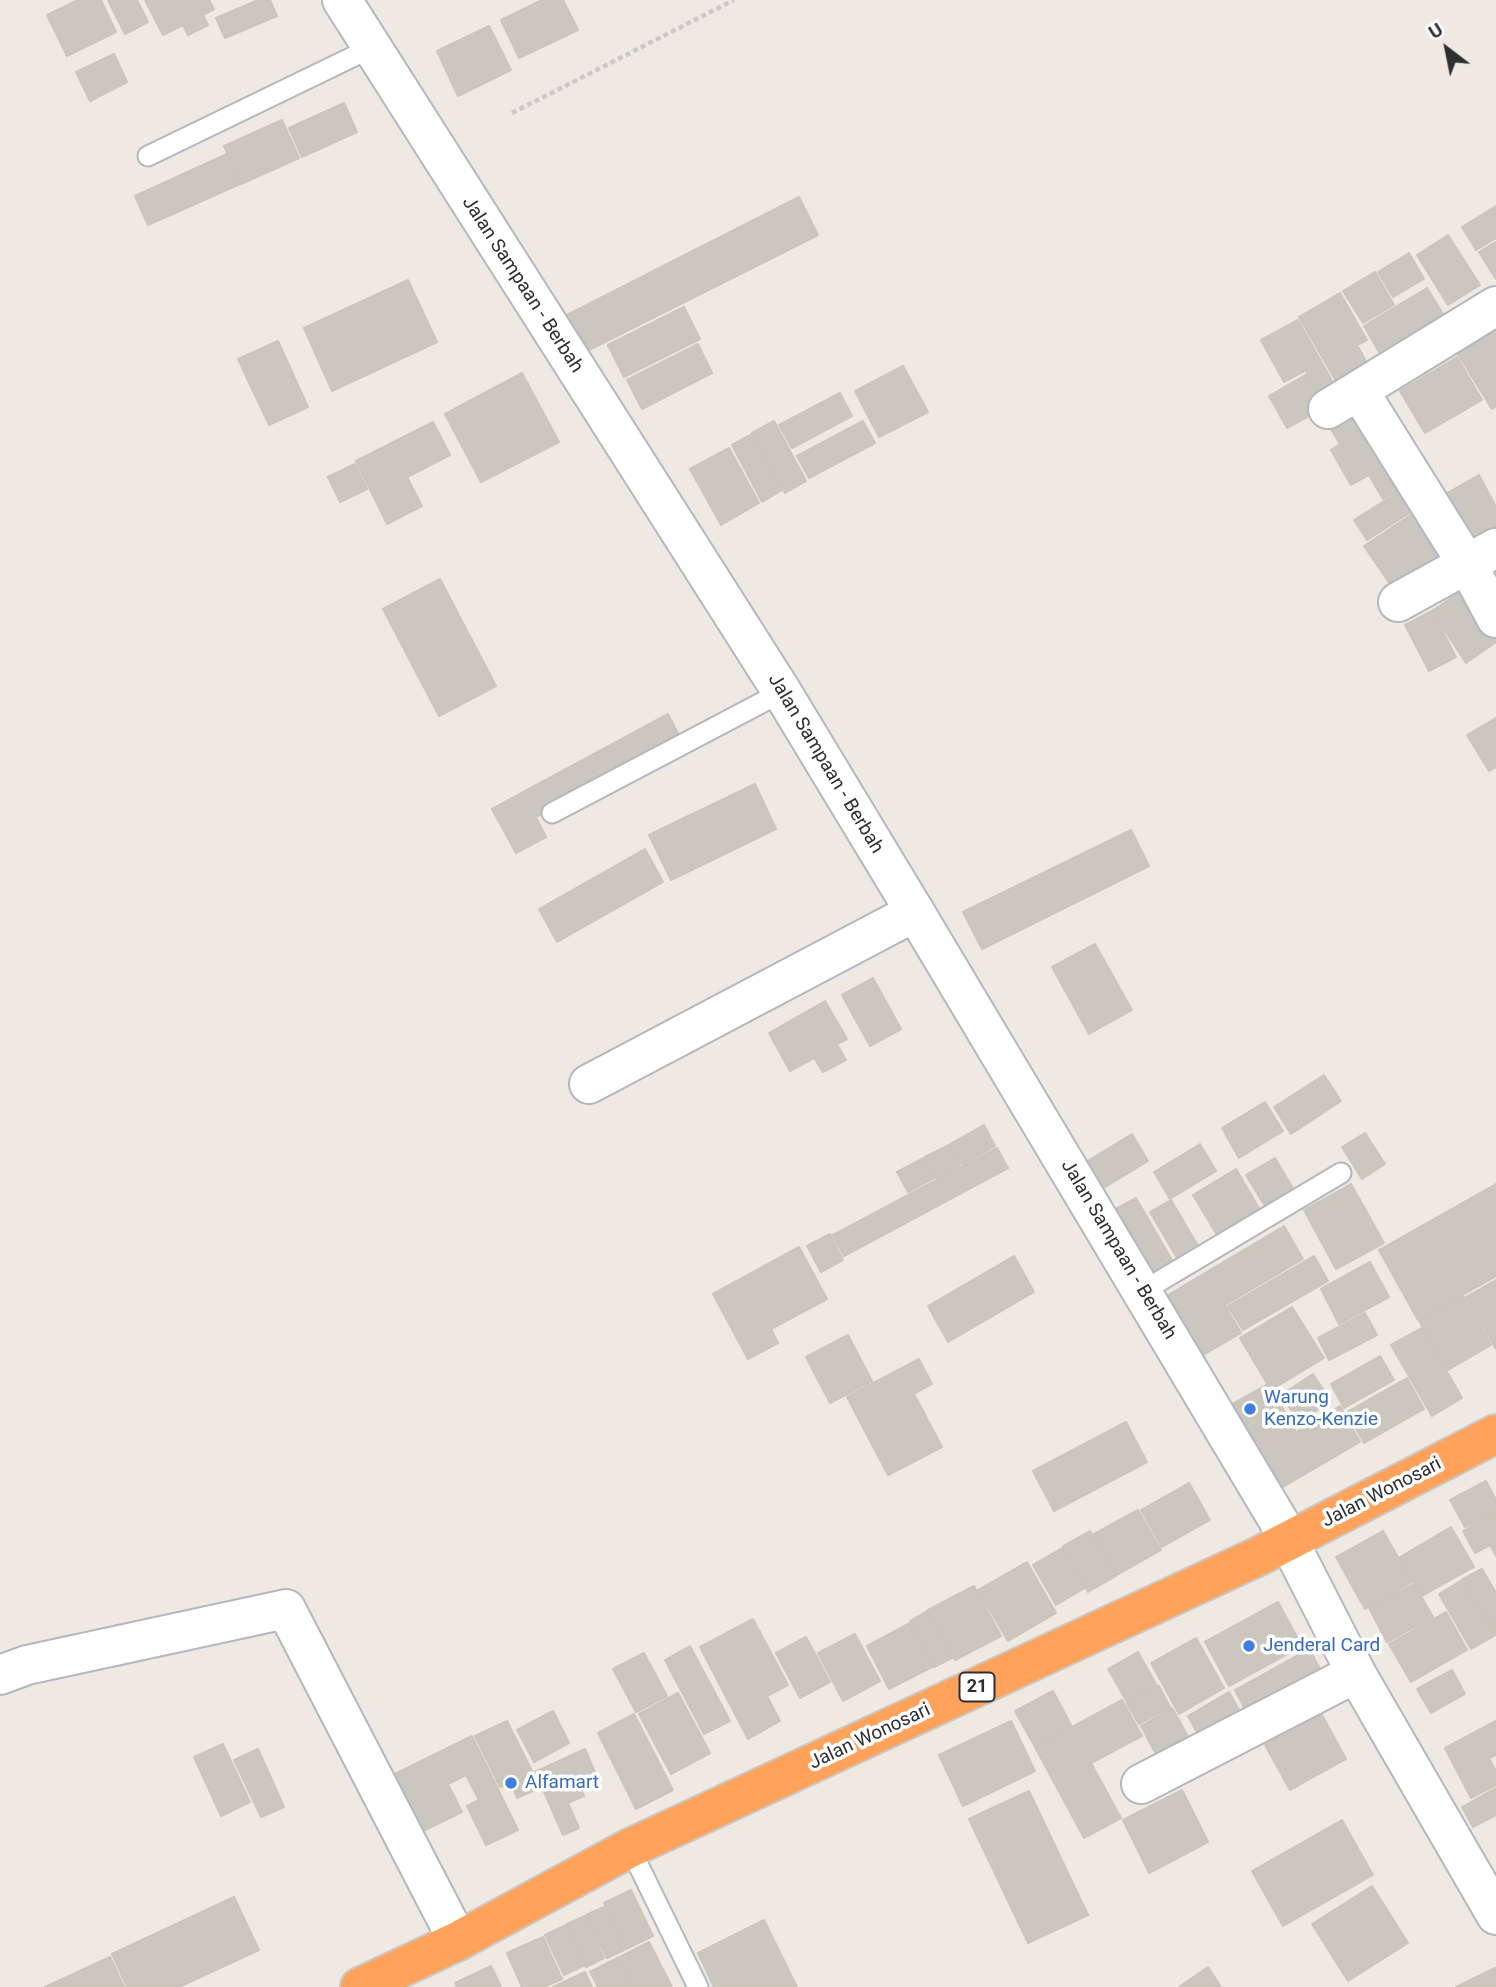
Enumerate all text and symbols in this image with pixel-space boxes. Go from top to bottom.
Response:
north arrow [1412,14,1482,84]
text: U [1424,18,1447,44]
street label: Jalan Sampaan - Berbah [456,193,588,377]
street label: Jalan Sampaan - Berbah [762,670,888,858]
street label: Jalan Sampaan - Berbah [1055,1156,1181,1344]
place label: Warung Kenzo-Kenzie [1264,1387,1378,1431]
marker: Warung Kenzo-Kenzie [1242,1401,1258,1417]
street label: Jalan Wonosari [1319,1453,1445,1533]
place label: Jenderal Card [1263,1635,1380,1657]
marker: Jenderal Card [1241,1638,1257,1654]
road number: 21 [960,1672,995,1702]
street label: Jalan Wonosari [806,1699,934,1775]
place label: Alfamart [525,1772,599,1794]
marker: Alfamart [503,1775,519,1791]

